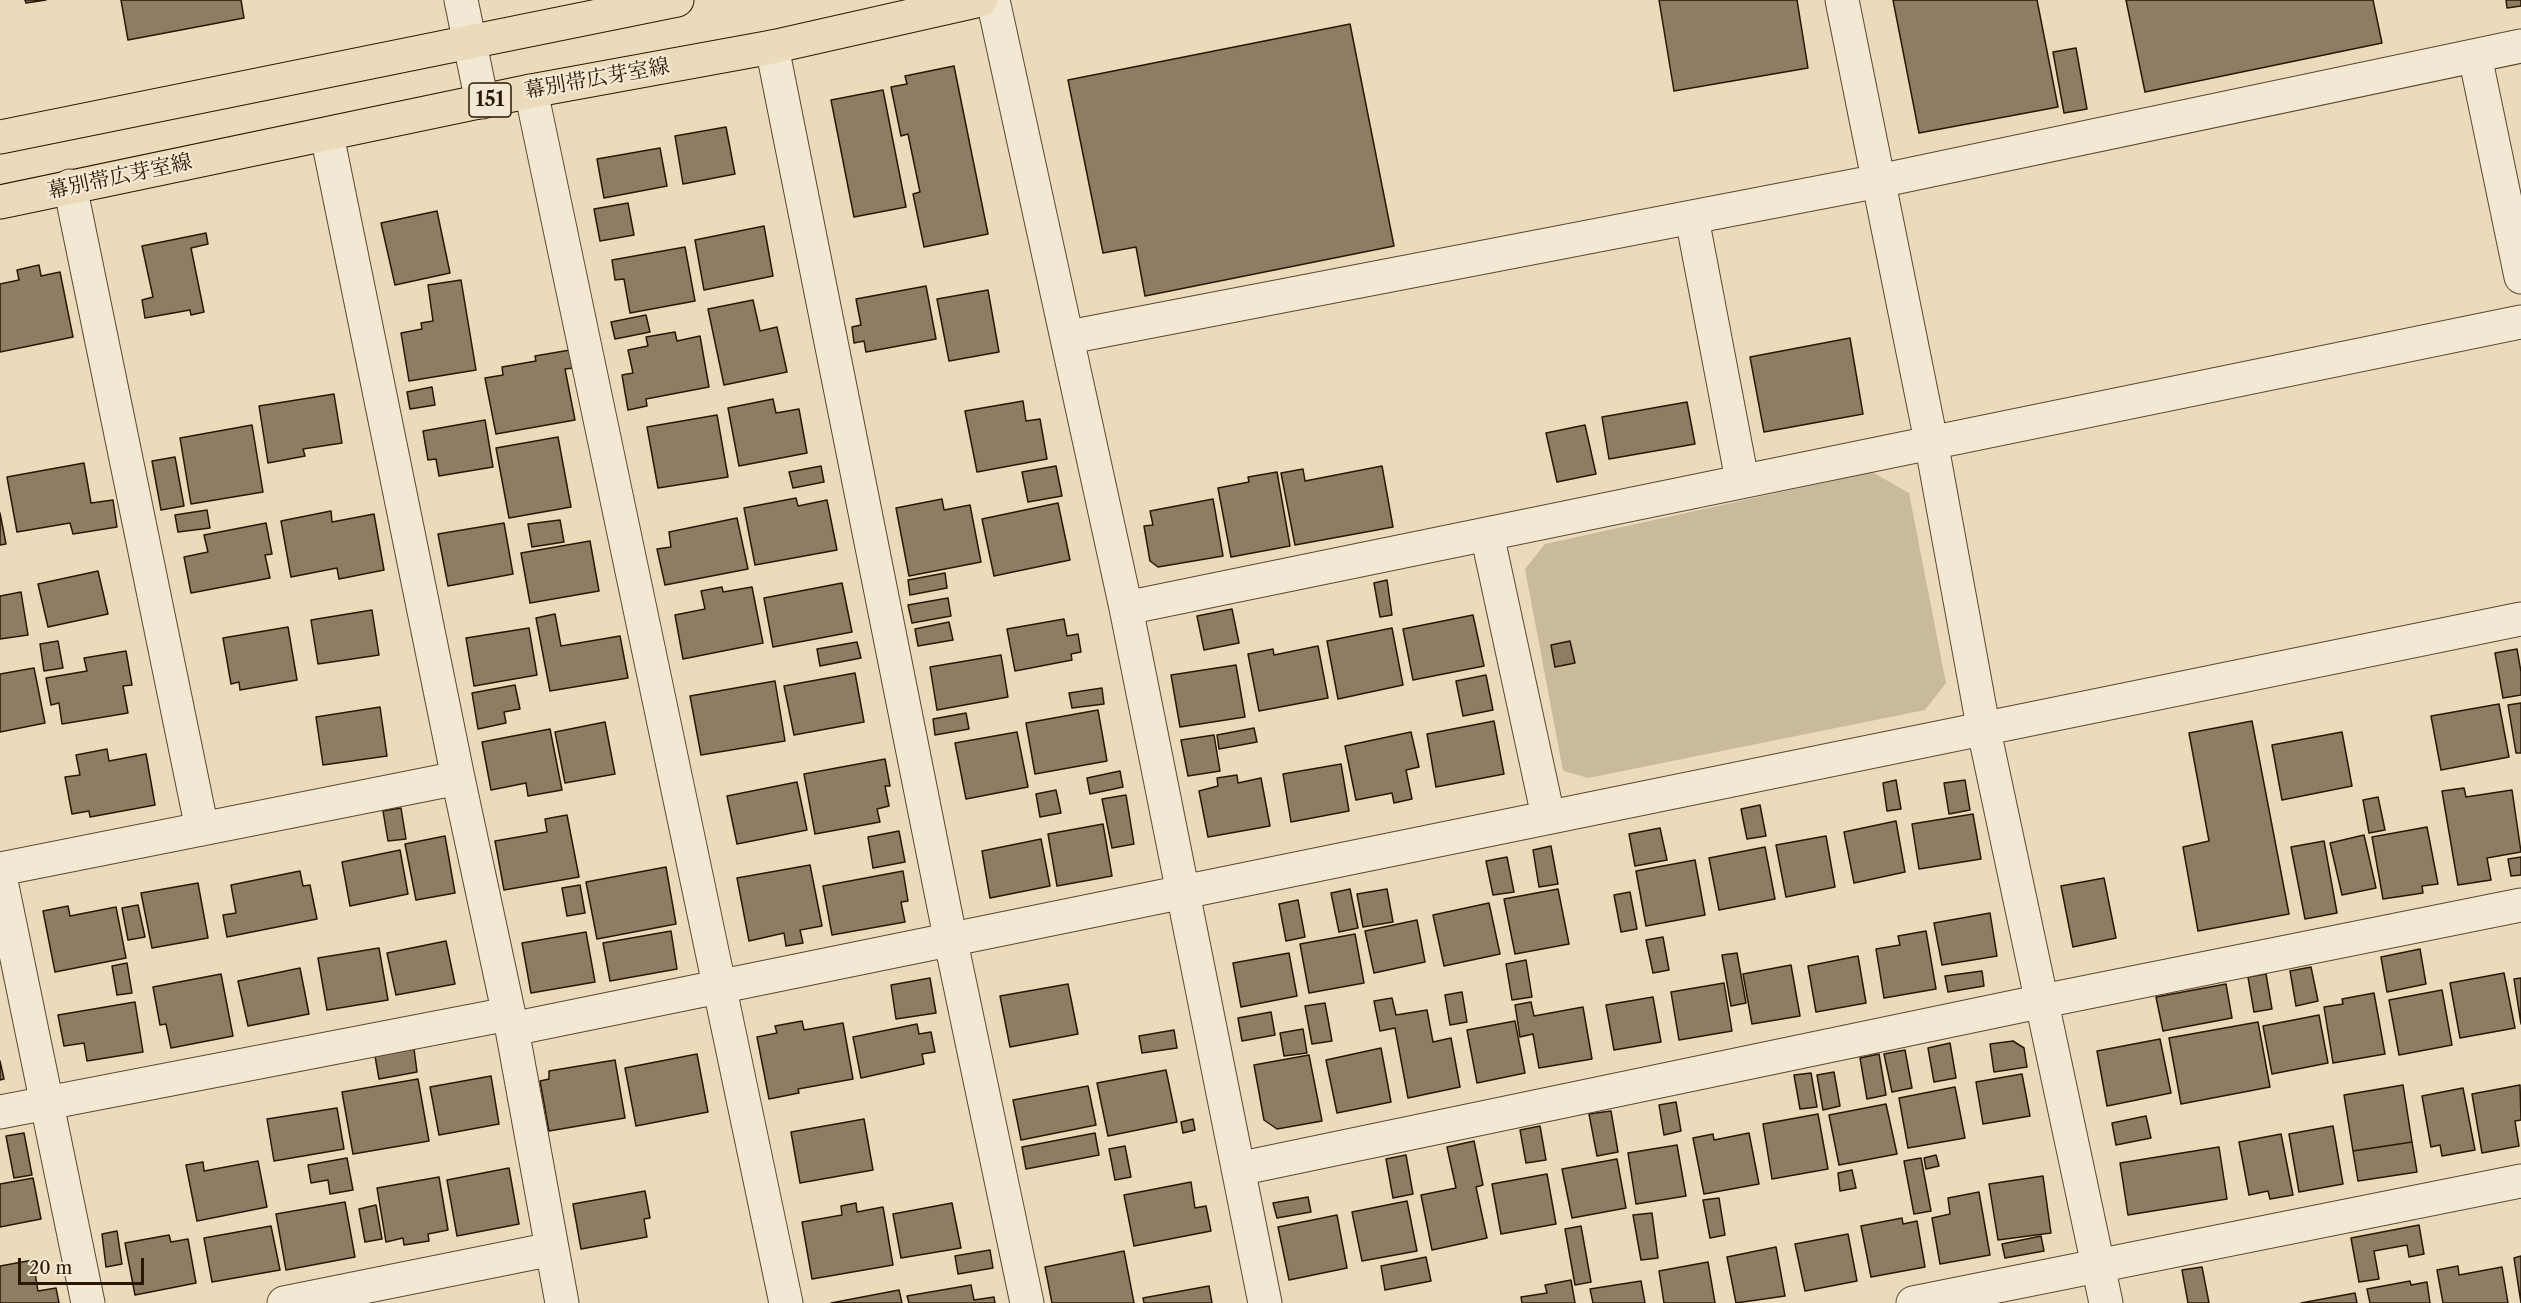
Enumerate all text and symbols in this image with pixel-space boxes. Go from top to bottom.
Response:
street label: 幕別帯広芽室線 [522,54,672,104]
road number: 151 [469,83,511,117]
street label: 幕別帯広芽室線 [45,149,195,205]
scale bar [21,1246,147,1284]
text: 20 m [29,1257,72,1279]

